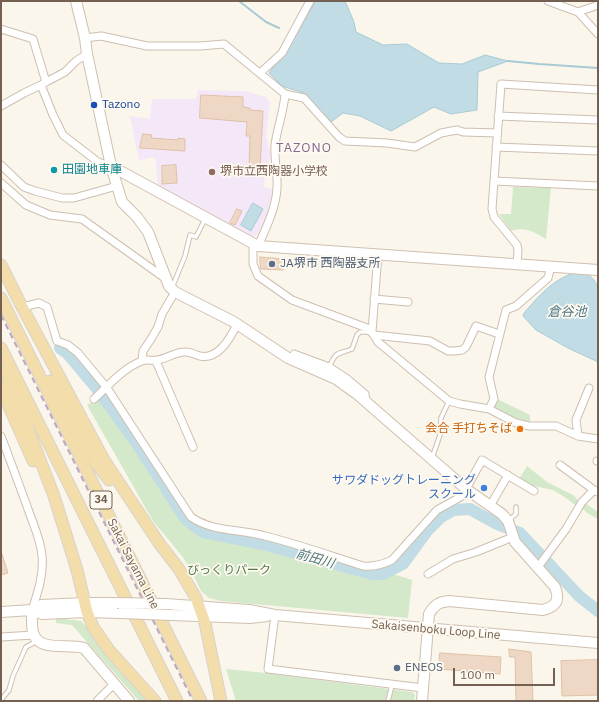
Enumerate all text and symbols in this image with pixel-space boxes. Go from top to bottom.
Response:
place label: Tazono [102,98,140,112]
marker: Tazono [89,100,99,110]
district label: TAZONO [276,140,332,156]
place label: 田園地車庫 [62,163,122,177]
marker: 田園地車庫 [49,165,59,175]
place label: 堺市立西陶器小学校 [220,165,328,179]
marker: 堺市立西陶器小学校 [207,167,217,177]
place label: JA堺市 西陶器支所 [280,257,381,271]
marker: JA堺市 西陶器支所 [267,259,277,269]
water label: 倉谷池 [548,304,586,320]
place label: 会合 手打ちそば [425,422,512,436]
marker: 会合 手打ちそば [515,424,525,434]
place label: サワダドッグトレーニング スクール [332,474,476,502]
marker: サワダドッグトレーニング スクール [479,483,489,493]
road number: 34 [90,491,112,509]
street label: Sakai Sayama Line [104,516,162,612]
water label: 前田川 [294,546,336,572]
park label: びっくりパーク [187,564,271,578]
street label: Sakaisenboku Loop Line [371,617,501,643]
scale bar [455,660,557,686]
place label: ENEOS [405,661,443,675]
marker: ENEOS [392,663,402,673]
text: 100 m [460,667,495,682]

